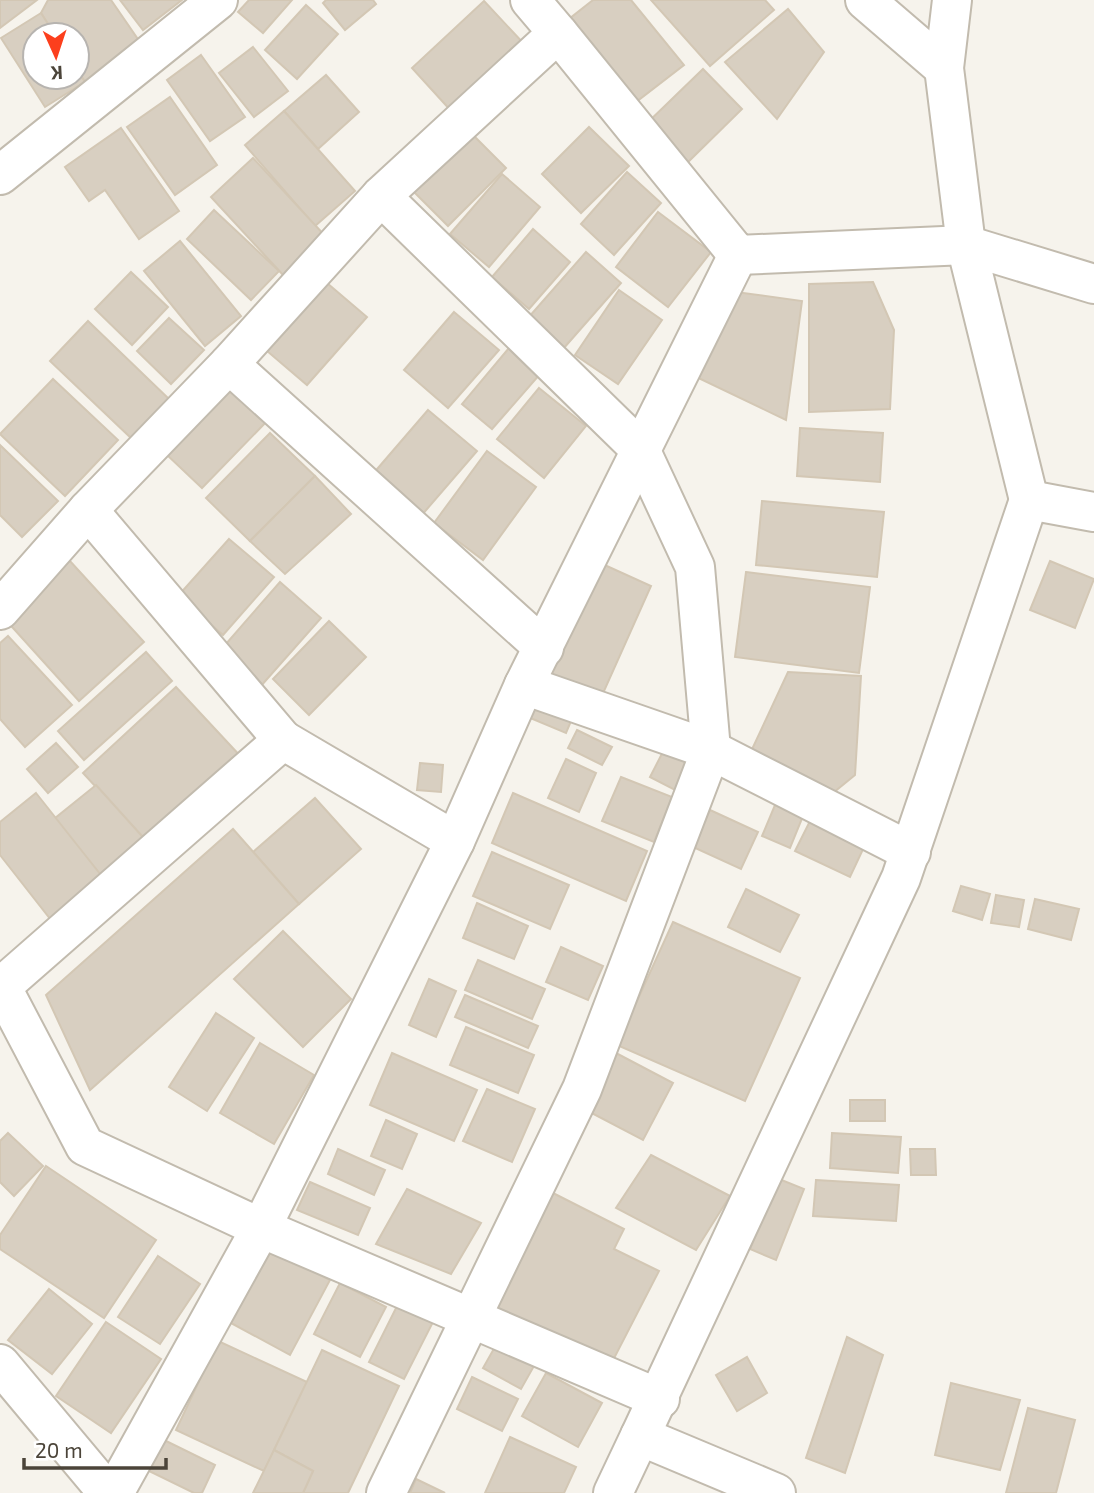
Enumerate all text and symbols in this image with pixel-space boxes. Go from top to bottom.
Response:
north arrow [21,21,91,91]
text: K [50,62,64,85]
scale bar [24,1426,166,1470]
text: 20 m [35,1437,83,1462]

